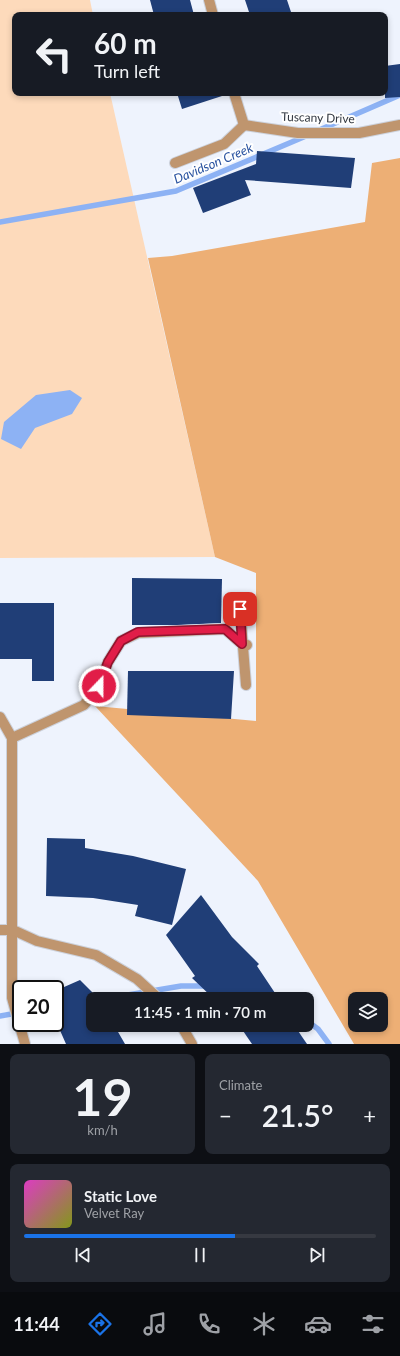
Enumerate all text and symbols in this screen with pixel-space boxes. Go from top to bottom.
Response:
text: 60 m [94,26,157,60]
icon: left [28,28,80,80]
text: Turn left [94,60,160,82]
street label: Tuscany Drive [281,109,355,126]
water label: Davidson Creek [171,139,256,187]
pin [223,592,257,626]
icon: arrive [229,598,251,620]
position arrow [78,665,120,707]
speed limit sign: 20 [12,980,64,1032]
map controls [348,992,388,1032]
button: layers [348,992,388,1032]
text: 11:45 · 1 min · 70 m [134,1003,266,1021]
text: 19 [72,1065,133,1127]
text: Climate [219,1077,262,1093]
text: 21.5° [262,1097,333,1133]
text: − [219,1102,232,1129]
text: + [363,1102,376,1129]
text: km/h [87,1122,118,1138]
text: Static Love [84,1187,157,1205]
text: Velvet Ray [84,1205,144,1221]
icon: previous [72,1244,94,1266]
icon: pause [189,1244,211,1266]
icon: next [306,1244,328,1266]
icon: directions [86,1310,114,1338]
icon: music [141,1310,169,1338]
icon: phone [195,1310,223,1338]
icon: climate [250,1310,278,1338]
icon: car [304,1310,332,1338]
icon: filters [359,1310,387,1338]
text: 11:44 [13,1313,60,1335]

